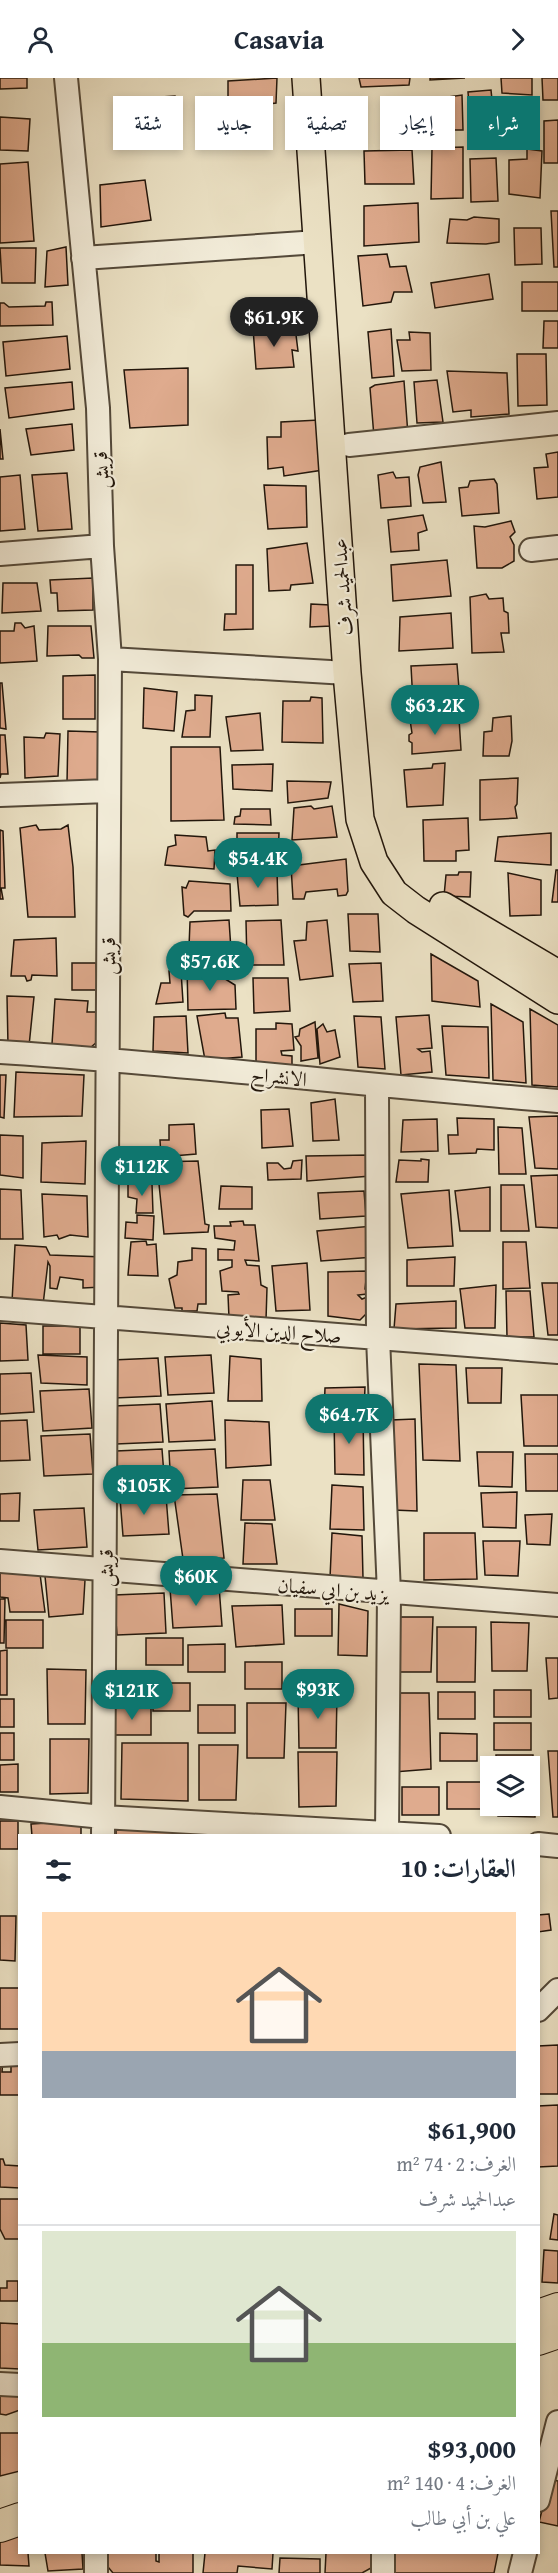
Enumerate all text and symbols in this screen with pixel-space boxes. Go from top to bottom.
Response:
text: Casavia [234,19,324,59]
icon: person [24,23,57,56]
icon: forward [501,23,534,56]
chip: شقة [113,96,183,150]
chip: جديد [195,96,273,150]
chip: تصفية [285,96,368,150]
chip: إيجار [380,96,455,150]
chip: شراء [467,96,540,150]
pin: $61.9K [225,297,323,348]
text: $61.9K [244,302,304,331]
street label: قريش [85,450,115,490]
street label: عبدالحميد شرف [324,537,360,637]
pin: $63.2K [386,685,484,736]
text: $63.2K [405,690,465,719]
pin: $54.4K [209,838,307,889]
text: $54.4K [228,843,288,872]
street label: قريش [93,937,122,975]
pin: $57.6K [161,941,259,992]
text: $57.6K [180,946,240,975]
street label: الانشراح [249,1059,308,1097]
pin: $112K [100,1146,184,1197]
text: $112K [115,1151,169,1180]
street label: صلاح الدين الأيوبي [215,1312,342,1354]
pin: $64.7K [300,1394,398,1445]
text: $64.7K [319,1399,379,1428]
pin: $105K [102,1465,186,1516]
text: $105K [117,1470,171,1499]
street label: قريش [90,1549,120,1587]
pin: $60K [160,1556,232,1607]
text: $60K [174,1561,218,1590]
street label: يزيد بن ابي سفيان [276,1570,392,1610]
pin: $93K [282,1669,354,1720]
pin: $121K [90,1670,174,1721]
text: $93K [296,1674,340,1703]
text: $121K [105,1675,159,1704]
map controls [480,1756,540,1816]
button: layers [480,1756,540,1816]
text: العقارات: 10 [400,1848,516,1887]
icon: filters [42,1854,75,1887]
icon: home [225,1951,333,2059]
text: $61,900 [428,2110,516,2149]
text: الغرف: 2 · 74 m² [397,2149,516,2178]
text: عبدالحميد شرف [419,2184,516,2213]
icon: home [225,2270,333,2378]
text: $93,000 [428,2429,516,2468]
text: الغرف: 4 · 140 m² [387,2468,516,2497]
text: علي بن أبي طالب [410,2503,516,2532]

